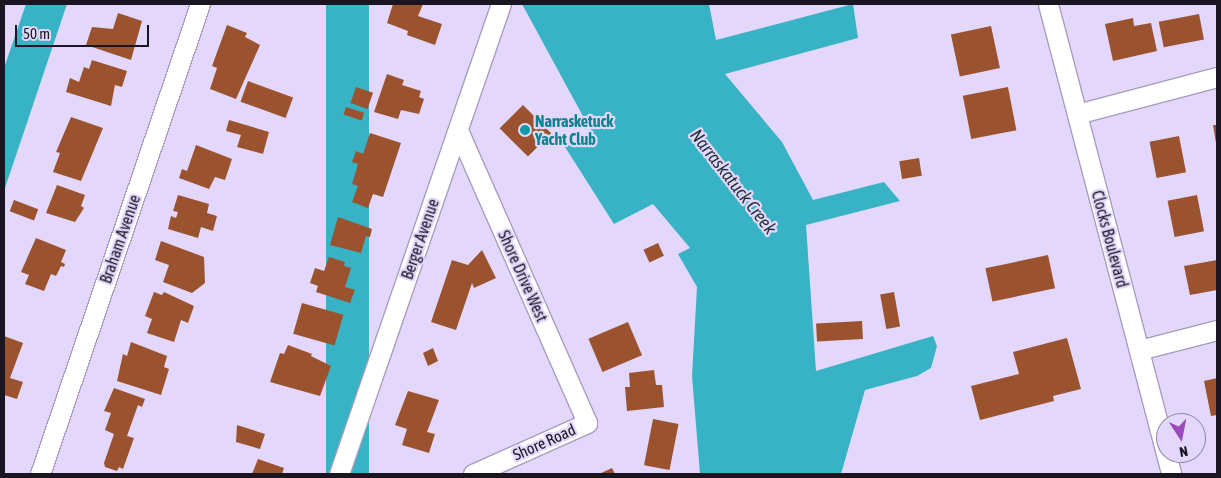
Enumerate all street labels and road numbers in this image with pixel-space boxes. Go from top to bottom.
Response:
street label: Clocks Boulevard [1088,188,1132,290]
street label: Braham Avenue [96,192,144,286]
street label: Berger Avenue [397,196,443,282]
street label: Shore Drive West [494,227,552,325]
street label: Shore Road [510,420,578,464]

